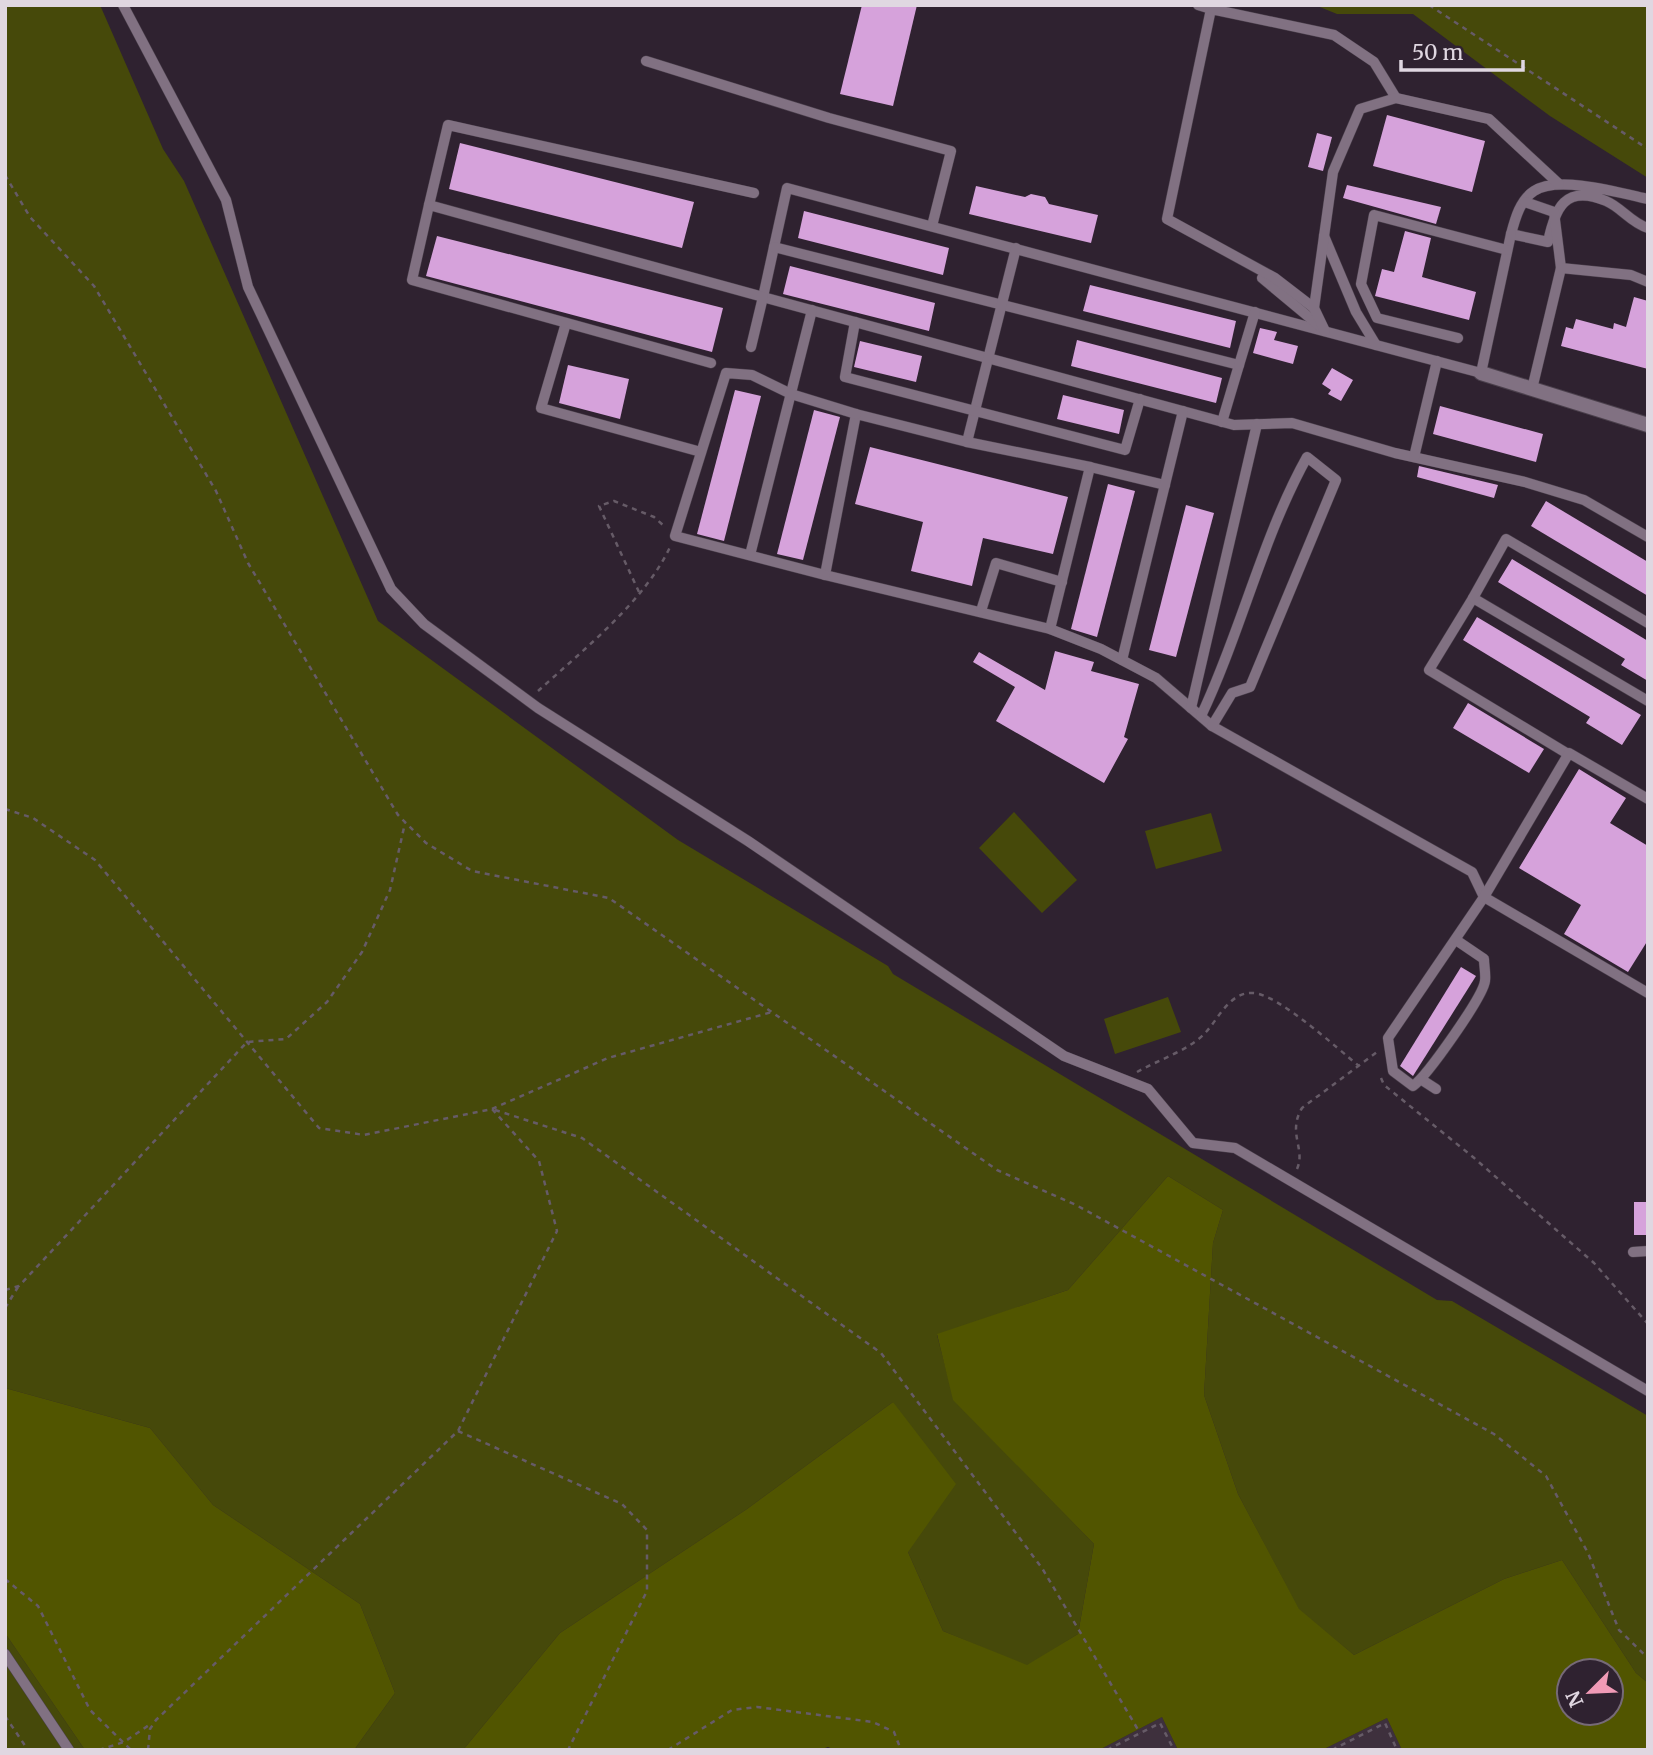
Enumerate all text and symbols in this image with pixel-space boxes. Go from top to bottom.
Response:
scale bar [1401,28,1524,72]
text: 50 m [1412,39,1463,66]
north arrow [1555,1657,1625,1727]
text: N [1560,1687,1588,1711]

